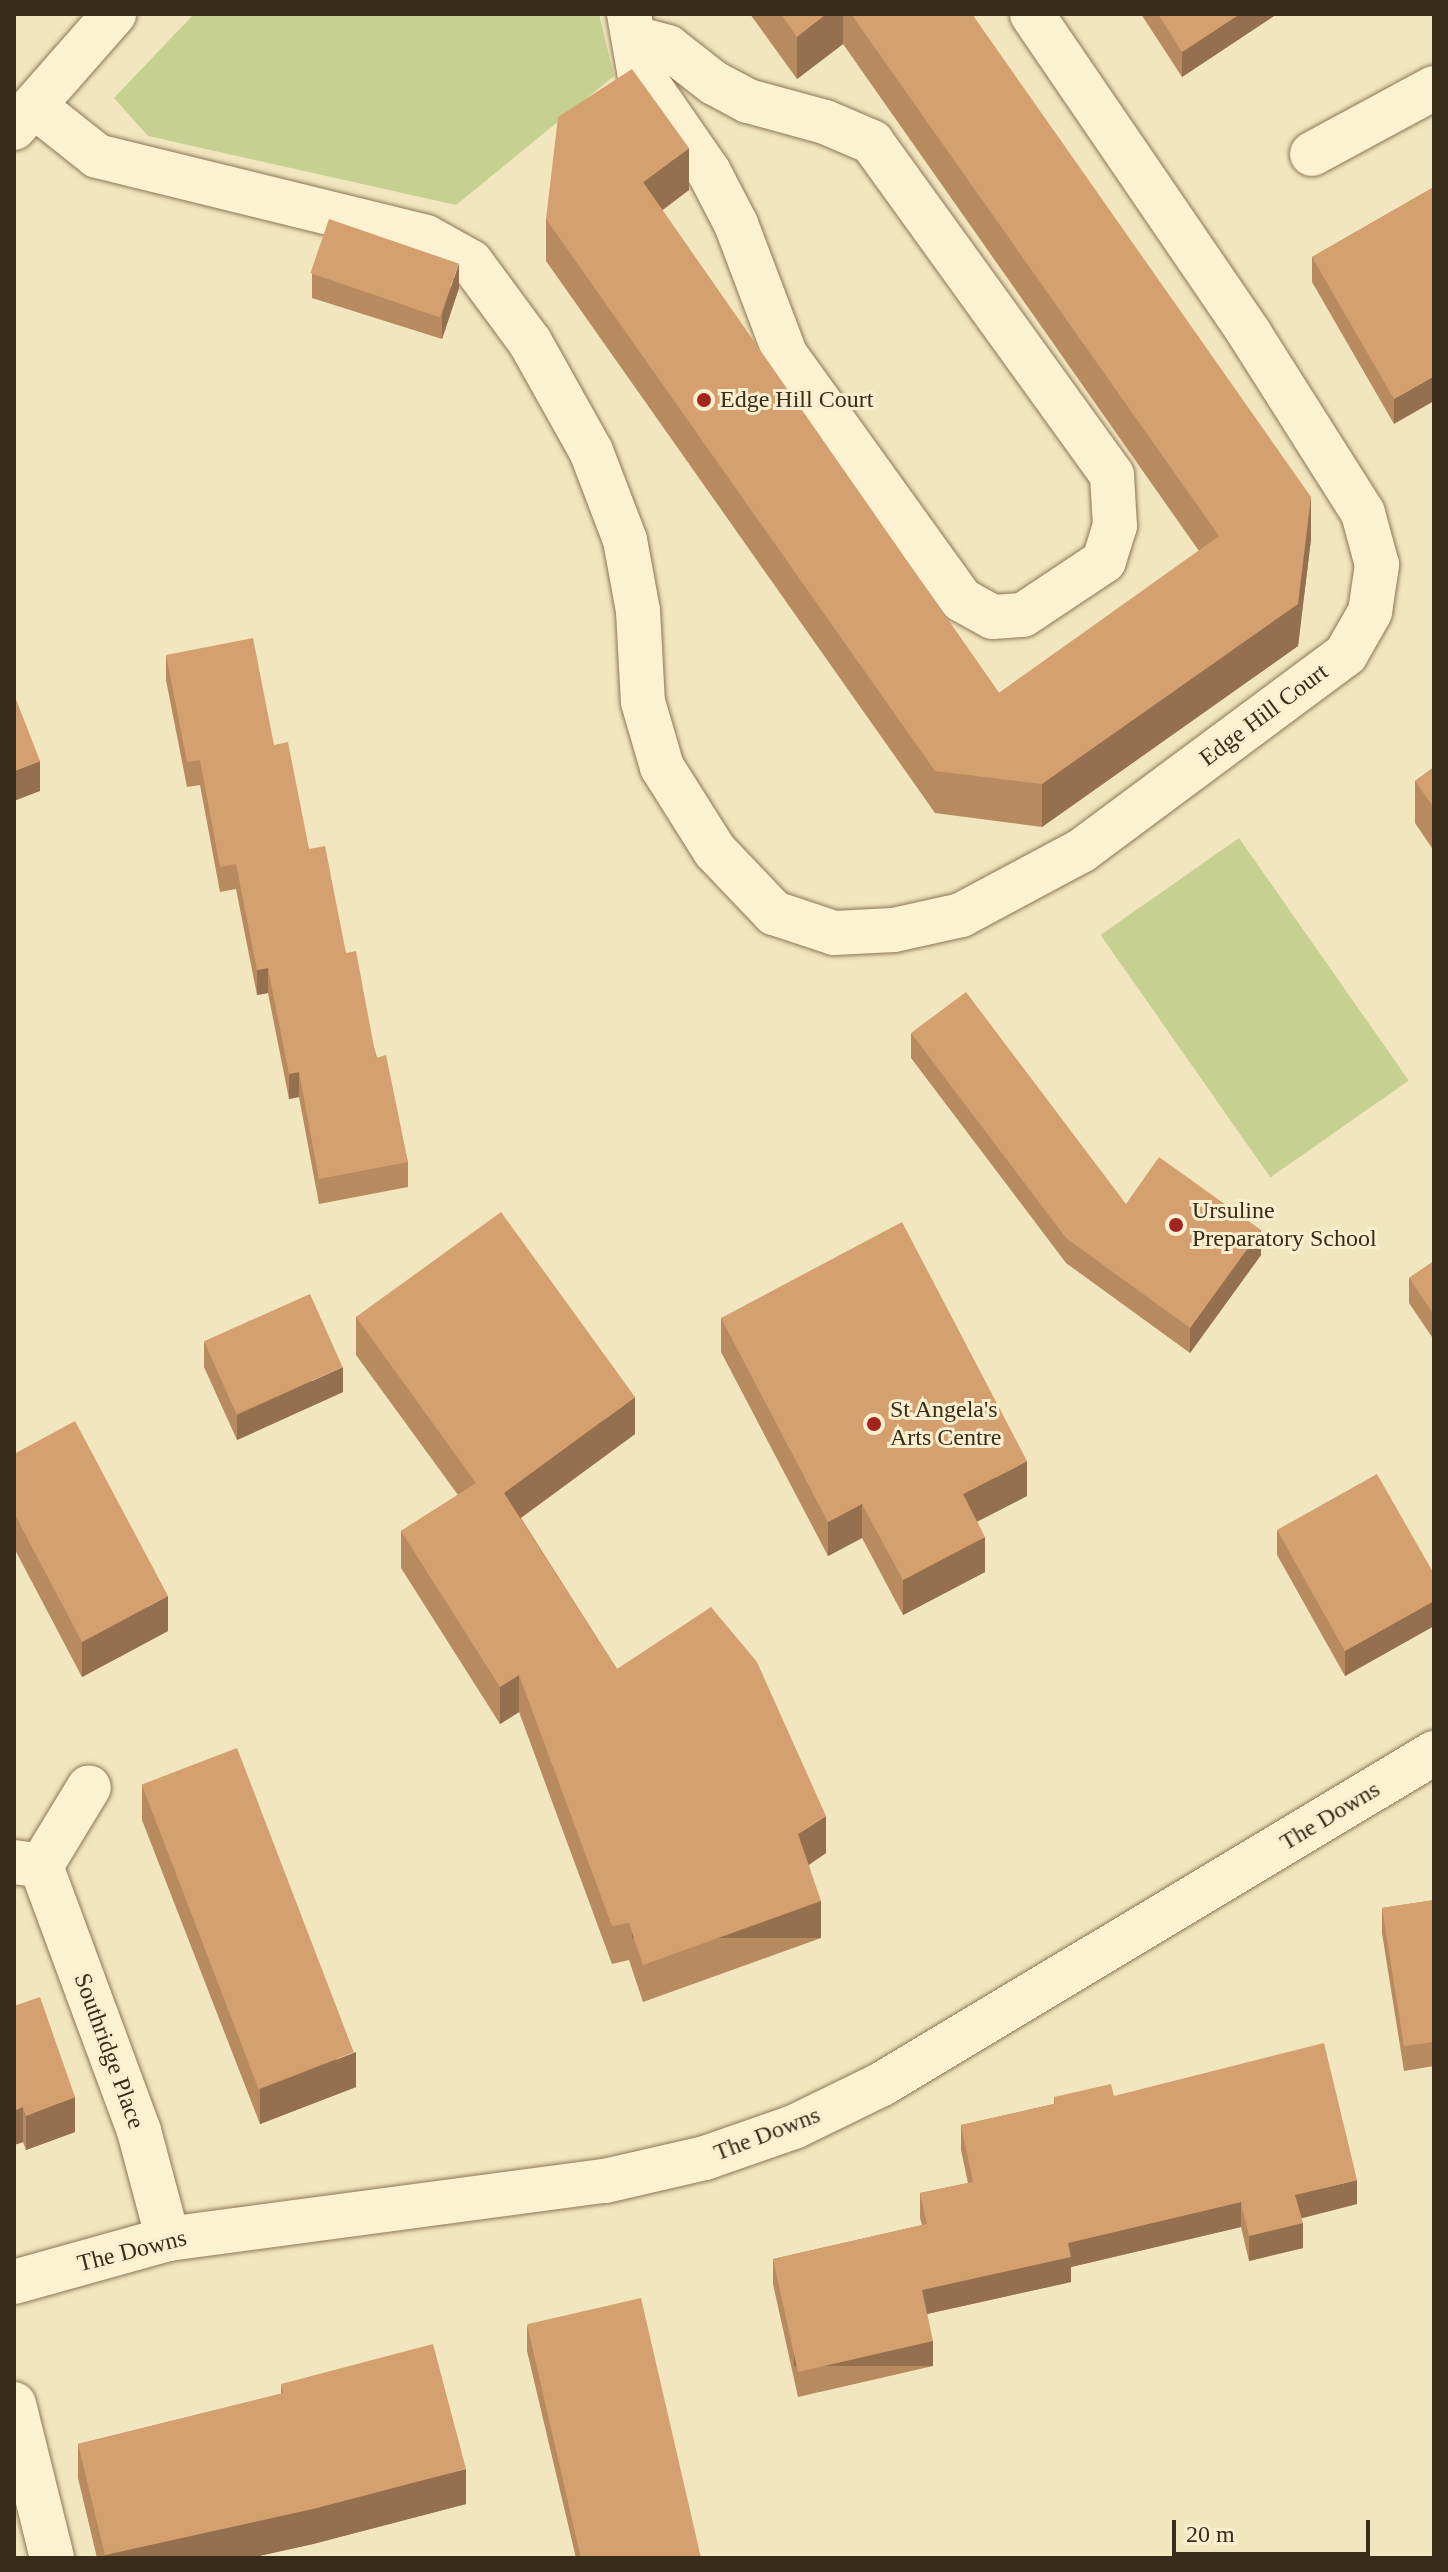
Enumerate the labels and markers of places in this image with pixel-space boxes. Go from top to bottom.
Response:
place label: Edge Hill Court [720,386,873,414]
marker: Edge Hill Court [695,391,713,409]
place label: Ursuline Preparatory School [1192,1197,1377,1253]
marker: Ursuline Preparatory School [1167,1216,1185,1234]
place label: St Angela's Arts Centre [890,1396,1001,1452]
marker: St Angela's Arts Centre [865,1415,883,1433]

